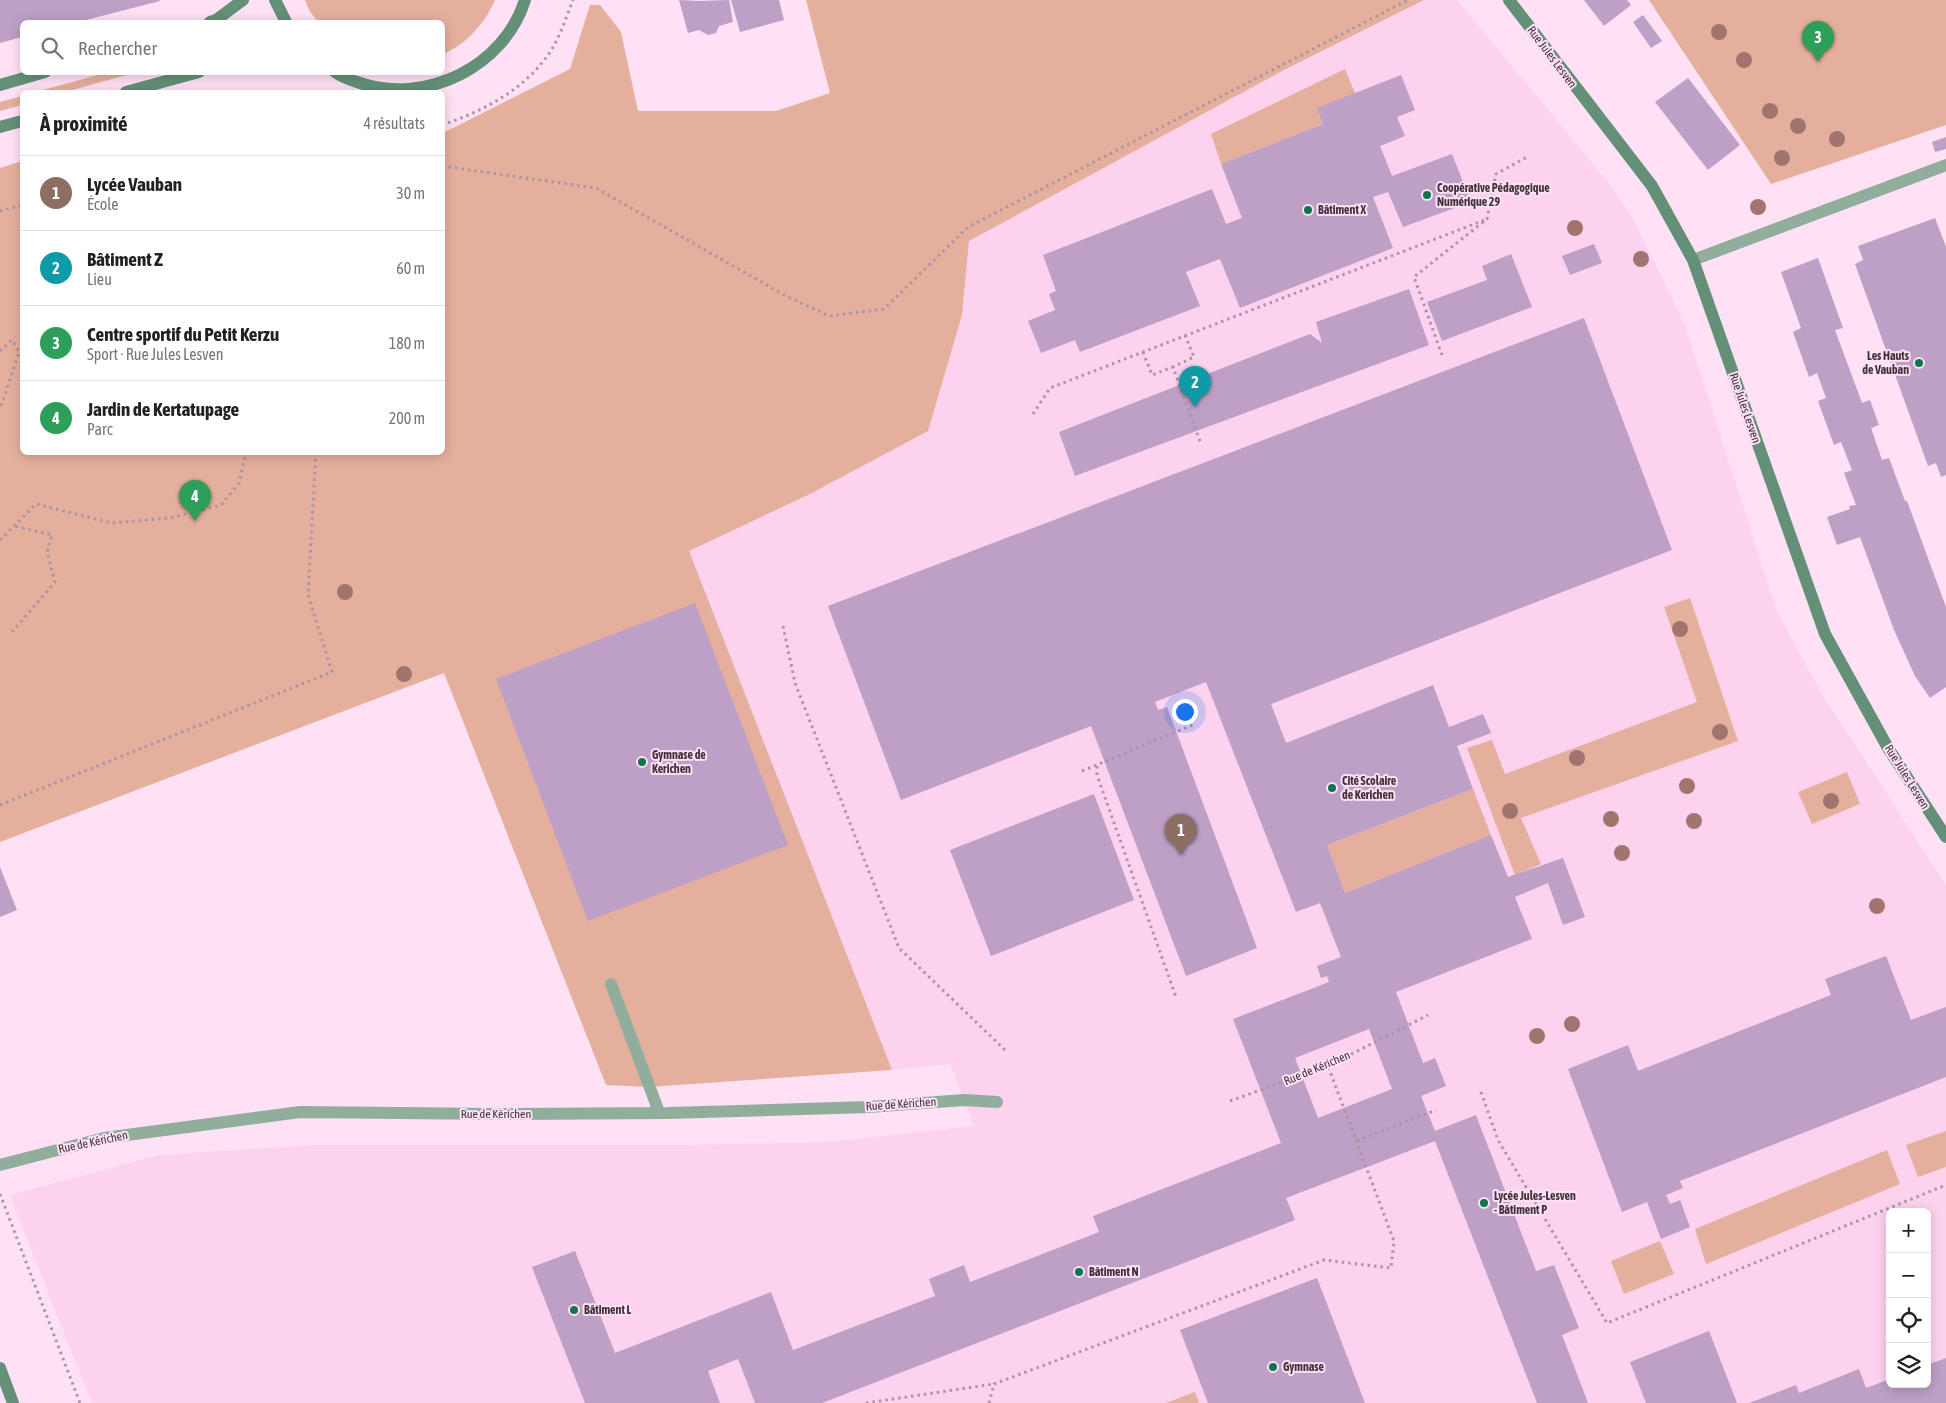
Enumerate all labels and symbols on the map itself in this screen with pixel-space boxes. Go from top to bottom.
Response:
pin: 3 [1802,21,1834,62]
street label: Rue Jules Lesven [1524,23,1580,91]
place label: Coopérative Pédagogique Numérique 29 [1437,181,1550,209]
marker: Coopérative Pédagogique Numérique 29 [1421,189,1433,201]
place label: Bâtiment X [1318,203,1366,217]
marker: Bâtiment X [1302,204,1314,216]
place label: Les Hauts de Vauban [1862,349,1910,377]
marker: Les Hauts de Vauban [1913,357,1925,369]
pin: 2 [1179,366,1211,407]
street label: Rue Jules Lesven [1726,371,1764,445]
pin: 4 [179,480,211,521]
your location [1172,699,1198,725]
street label: Rue Jules Lesven [1882,742,1932,812]
place label: Gymnase de Kerichen [652,748,706,776]
marker: Gymnase de Kerichen [636,756,648,768]
place label: Cité Scolaire de Kerichen [1342,774,1397,802]
marker: Cité Scolaire de Kerichen [1326,782,1338,794]
pin: 1 [1165,814,1197,855]
street label: Rue de Kérichen [1282,1048,1352,1088]
street label: Rue de Kérichen [865,1095,937,1113]
street label: Rue de Kérichen [461,1107,531,1121]
street label: Rue de Kérichen [57,1128,129,1156]
place label: Lycée Jules-Lesven - Bâtiment P [1494,1189,1576,1217]
marker: Lycée Jules-Lesven - Bâtiment P [1478,1197,1490,1209]
place label: Bâtiment N [1089,1265,1139,1279]
marker: Bâtiment N [1073,1266,1085,1278]
place label: Bâtiment L [584,1303,631,1317]
marker: Bâtiment L [568,1304,580,1316]
place label: Gymnase [1283,1360,1325,1374]
marker: Gymnase [1267,1361,1279,1373]

